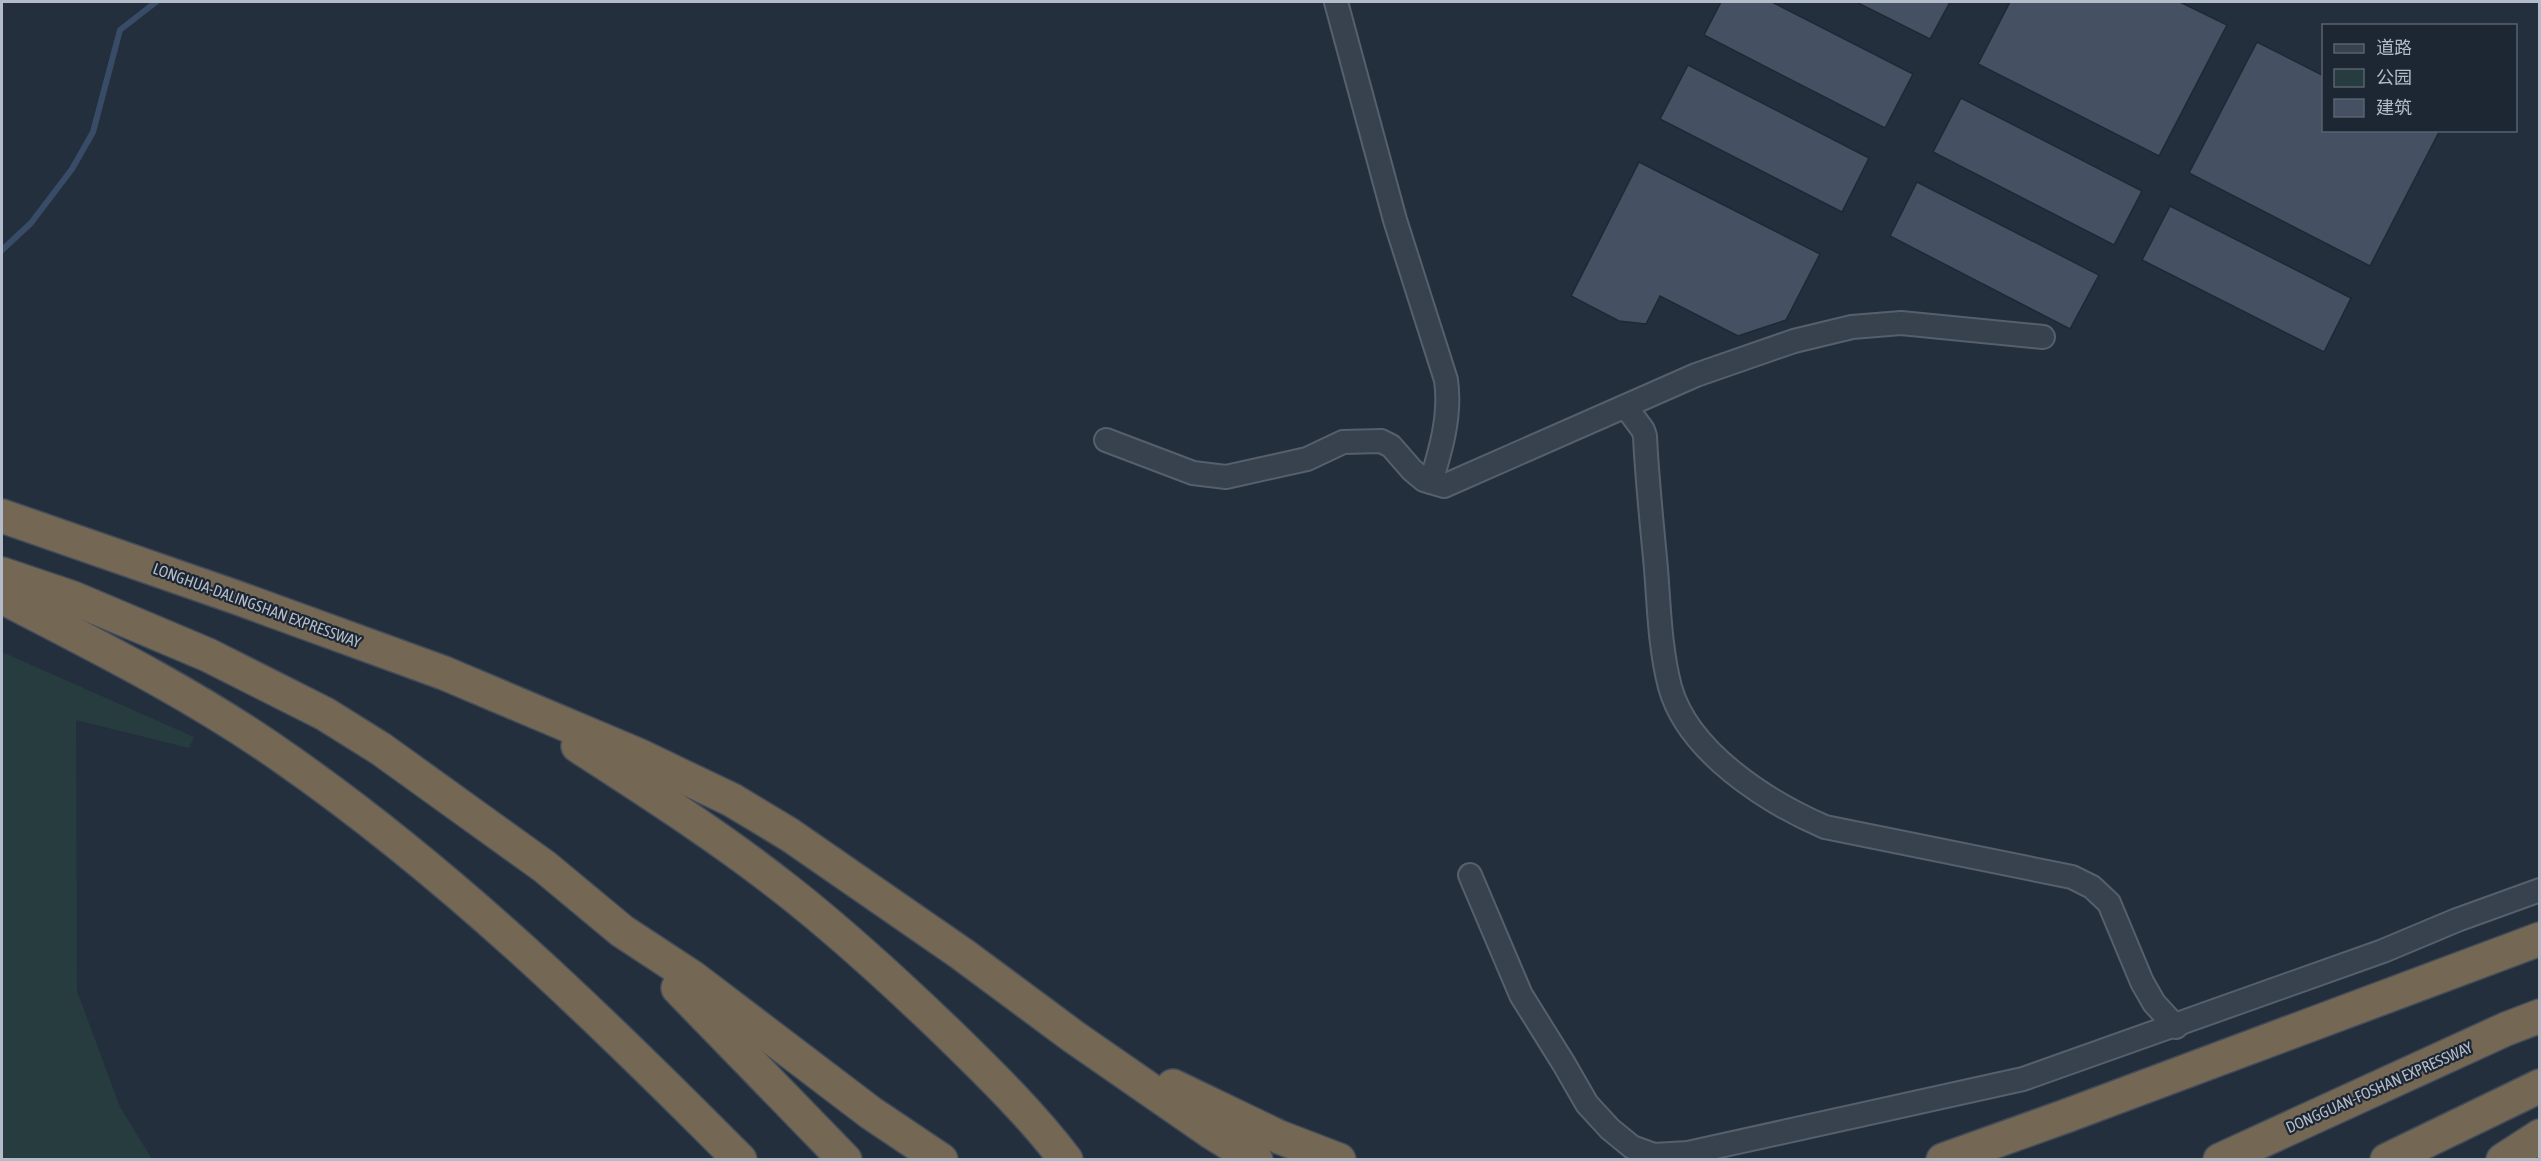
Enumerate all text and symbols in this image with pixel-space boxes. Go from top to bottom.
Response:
legend [2322,24,2517,132]
text: 道路 [2376,37,2412,58]
text: 公园 [2376,67,2412,88]
text: 建筑 [2376,97,2412,118]
street label: LONGHUA-DALINGSHAN EXPRESSWAY [151,559,364,651]
street label: DONGGUAN-FOSHAN EXPRESSWAY [2283,1037,2476,1136]

